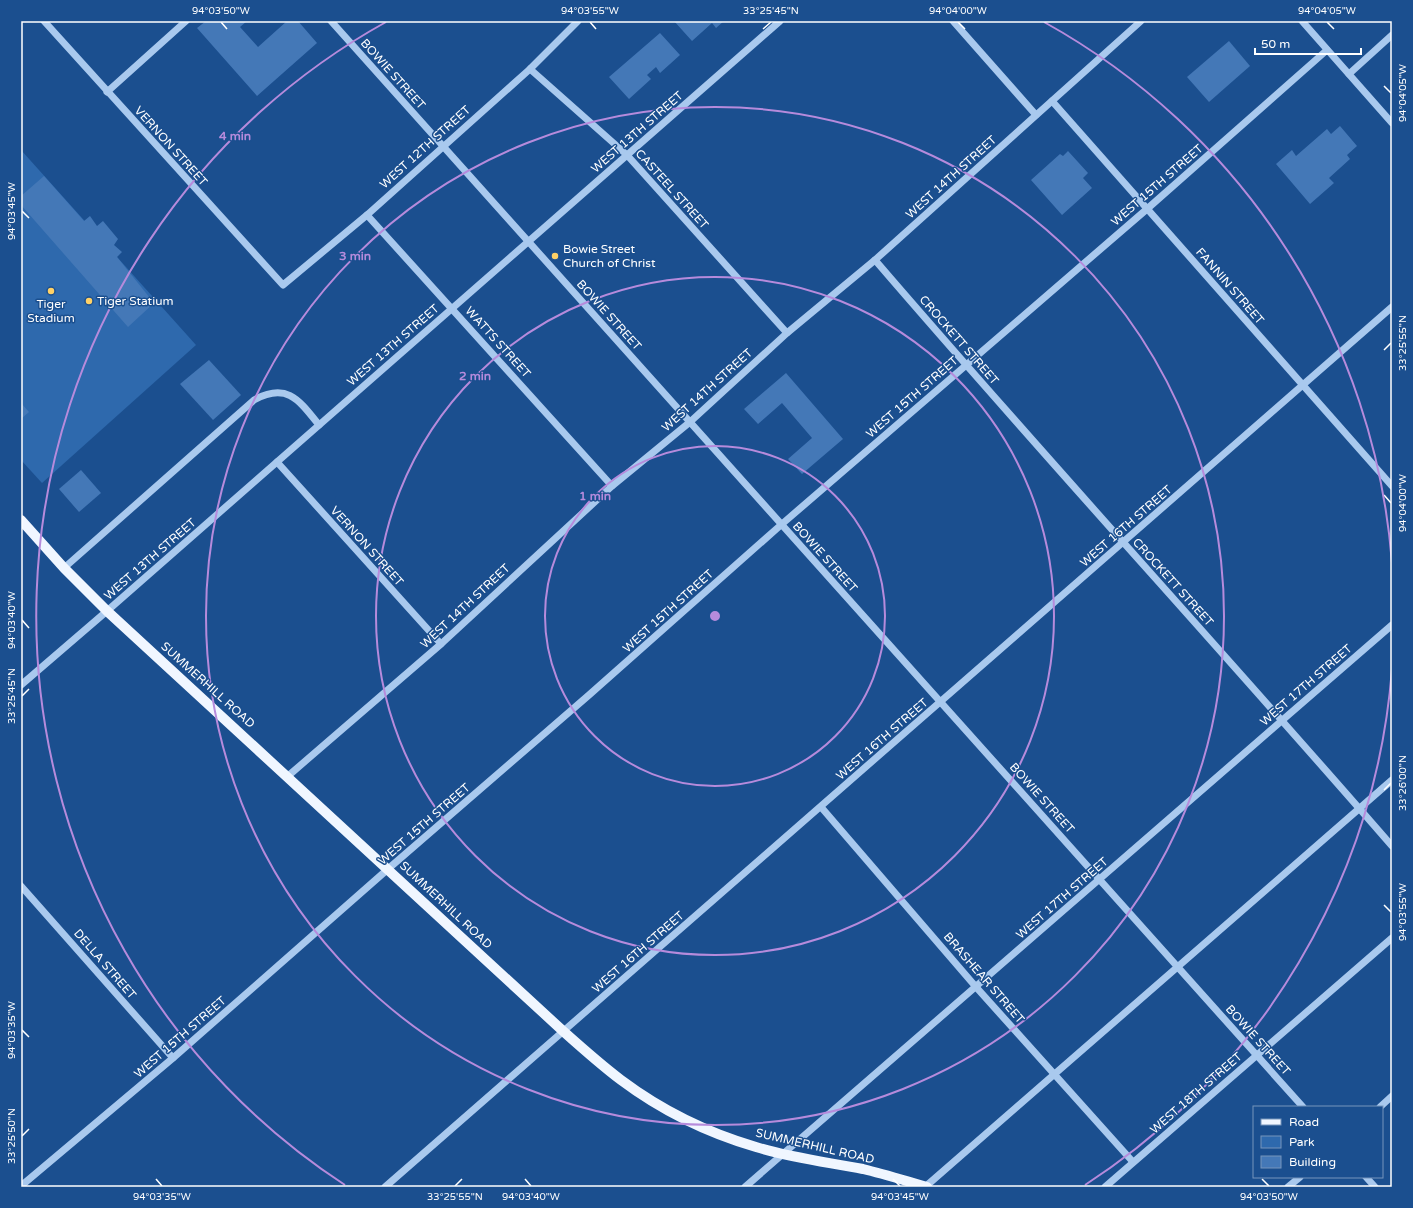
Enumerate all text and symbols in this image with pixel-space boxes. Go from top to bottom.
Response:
text: 94°03'50"W [192,5,250,17]
text: 94°03'55"W [561,5,619,17]
text: 33°25'45"N [743,5,799,17]
text: 94°04'00"W [929,5,987,17]
text: 94°04'05"W [1298,5,1356,17]
scale bar [1255,30,1361,56]
street label: BOWIE STREET [358,36,429,113]
text: 50 m [1261,37,1290,51]
text: 94°04'05"W [1397,64,1409,122]
street label: WEST 13TH STREET [588,88,686,176]
street label: WEST 12TH STREET [377,102,474,191]
street label: VERNON STREET [132,103,211,189]
text: 4 min [219,129,251,143]
street label: WEST 14TH STREET [903,132,1000,221]
street label: WEST 15TH STREET [1108,141,1206,229]
street label: CASTEEL STREET [633,146,712,232]
text: 94°03'45"W [6,182,18,240]
place label: Bowie Street Church of Christ [563,242,656,270]
street label: FANNIN STREET [1193,245,1267,328]
text: 3 min [339,249,371,263]
marker: Bowie Street Church of Christ [550,251,560,261]
street label: BOWIE STREET [574,277,645,354]
marker: Tiger Stadium [46,286,56,296]
street label: CROCKETT STREET [916,292,1002,388]
place label: Tiger Statium [97,294,173,308]
marker: Tiger Statium [84,296,94,306]
place label: Tiger Stadium [27,297,75,325]
street label: WEST 13TH STREET [344,301,442,389]
street label: WATTS STREET [462,304,534,381]
text: 33°25'55"N [1397,315,1409,371]
street label: WEST 14TH STREET [659,345,756,434]
street label: WEST 15TH STREET [863,353,961,441]
text: 2 min [459,369,491,383]
text: 94°04'00"W [1397,474,1409,532]
street label: WEST 16TH STREET [1077,482,1175,570]
text: 1 min [579,489,611,503]
street label: VERNON STREET [328,503,407,589]
street label: WEST 13TH STREET [101,515,199,603]
street label: BOWIE STREET [790,519,861,596]
street label: CROCKETT STREET [1130,535,1217,629]
street label: WEST 14TH STREET [417,560,513,651]
street label: WEST 15TH STREET [620,566,717,655]
text: 94°03'40"W [6,591,18,649]
centre of rings [708,609,722,623]
street label: SUMMERHILL ROAD [158,639,258,731]
street label: WEST 17TH STREET [1257,641,1355,729]
text: 33°25'45"N [6,668,18,724]
street label: WEST 16TH STREET [833,695,931,783]
text: 33°26'00"N [1397,755,1409,811]
street label: BOWIE STREET [1007,760,1078,837]
street label: WEST 15TH STREET [375,780,473,868]
street label: WEST 17TH STREET [1013,854,1111,942]
street label: SUMMERHILL ROAD [397,858,495,952]
text: 94°03'55"W [1397,883,1409,941]
street label: WEST 16TH STREET [589,908,687,996]
street label: DELLA STREET [71,926,140,1002]
street label: BRASHEAR STREET [941,930,1028,1027]
street label: WEST 15TH STREET [131,993,229,1081]
text: 94°03'35"W [6,1001,18,1059]
street label: BOWIE STREET [1223,1002,1294,1079]
street label: WEST 18TH STREET [1147,1049,1245,1137]
legend [1253,1106,1383,1178]
text: 33°25'50"N [6,1108,18,1164]
text: Road [1289,1115,1319,1129]
street label: SUMMERHILL ROAD [754,1126,876,1166]
text: Park [1289,1135,1315,1149]
text: Building [1289,1155,1336,1169]
text: 94°03'35"W [133,1191,191,1203]
text: 33°25'55"N [427,1191,483,1203]
text: 94°03'40"W [502,1191,560,1203]
text: 94°03'45"W [871,1191,929,1203]
text: 94°03'50"W [1240,1191,1298,1203]

